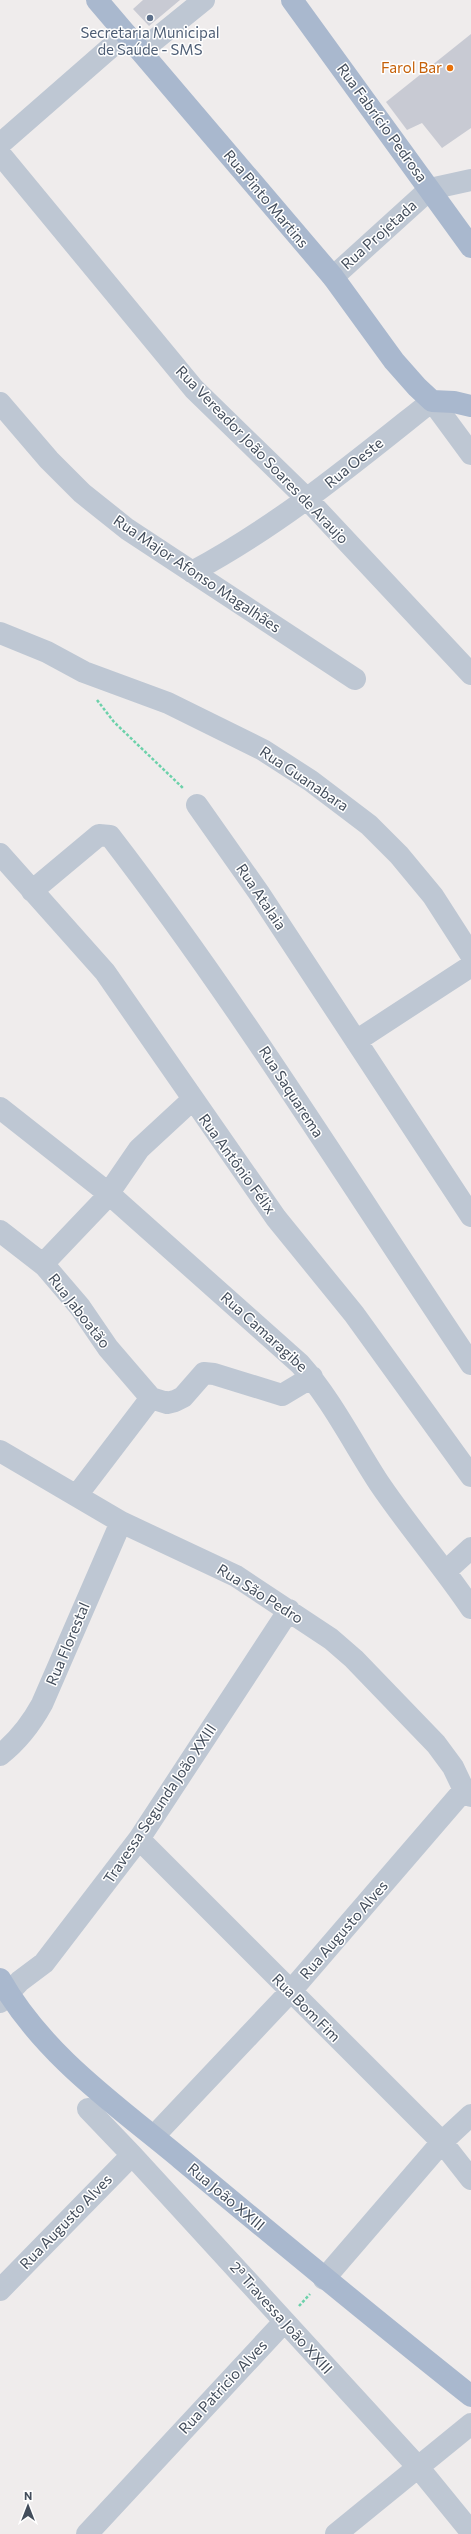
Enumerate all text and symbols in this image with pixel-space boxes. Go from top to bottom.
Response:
marker: Secretaria Municipal de Saúde - SMS [145,13,155,23]
place label: Secretaria Municipal de Saúde - SMS [80,23,220,58]
place label: Farol Bar [381,58,442,76]
street label: Rua Fabrício Pedrosa [334,60,432,185]
marker: Farol Bar [445,63,455,73]
street label: Rua Pinto Martins [221,146,313,251]
street label: Rua Projetada [337,196,420,273]
street label: Rua Vereador João Soares de Araujo [173,361,353,547]
street label: Rua Oeste [321,433,386,491]
street label: Rua Major Afonso Magalhães [111,511,285,636]
street label: Rua Guanabara [257,742,352,814]
street label: Rua Atalaia [233,860,291,933]
street label: Rua Saquarema [256,1042,328,1141]
street label: Rua Antônio Félix [196,1110,280,1217]
street label: Rua Jaboatão [45,1269,115,1351]
street label: Rua Camaragibe [218,1288,312,1375]
street label: Rua São Pedro [214,1560,307,1627]
street label: Rua Florestal [41,1599,93,1688]
street label: Travessa Segunda João XXIII [99,1720,219,1887]
street label: Rua Augusto Alves [295,1876,391,1982]
street label: Rua Bom Fim [269,1969,345,2045]
street label: Rua João XXIII [184,2159,269,2234]
street label: Rua Augusto Alves [15,2170,115,2273]
street label: 2ª Travessa João XXIII [227,2258,337,2377]
street label: Rua Patricio Alves [174,2336,270,2437]
north arrow [8,2486,48,2526]
text: N [24,2489,32,2502]

